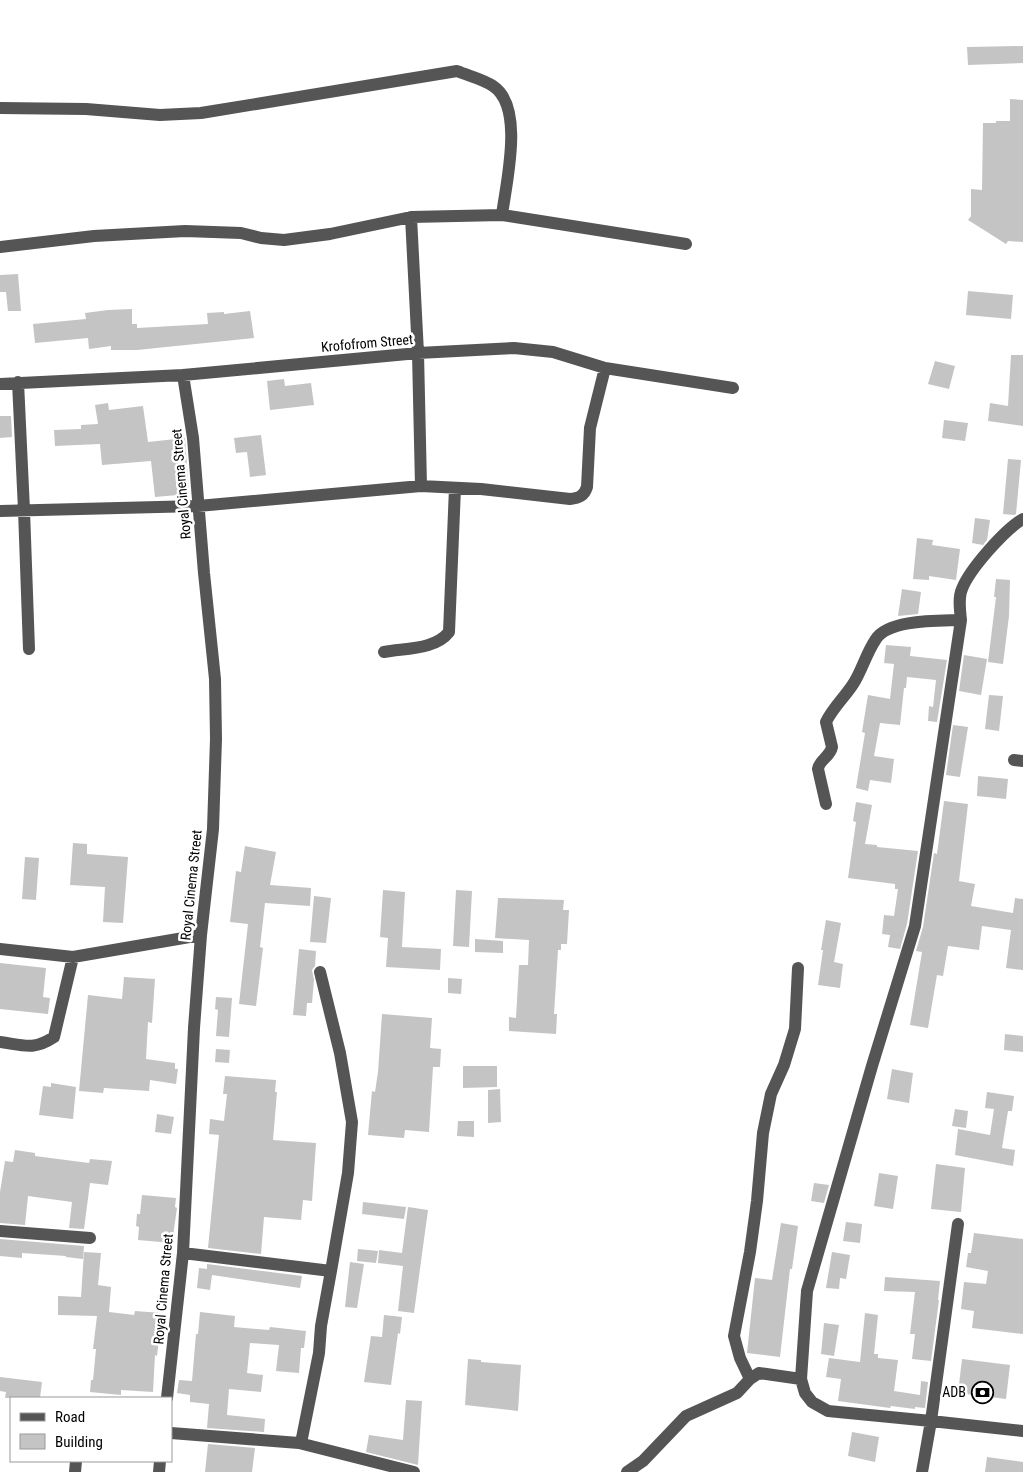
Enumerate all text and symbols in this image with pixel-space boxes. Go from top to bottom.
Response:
street label: Krofofrom Street [320,331,414,355]
street label: Royal Cinema Street [168,428,194,540]
street label: Royal Cinema Street [177,829,205,941]
street label: Royal Cinema Street [150,1233,176,1345]
bank icon: ADB [970,1380,994,1404]
place label: ADB [942,1384,966,1400]
legend [10,1397,172,1462]
text: Road [55,1408,85,1426]
text: Building [55,1433,103,1451]

